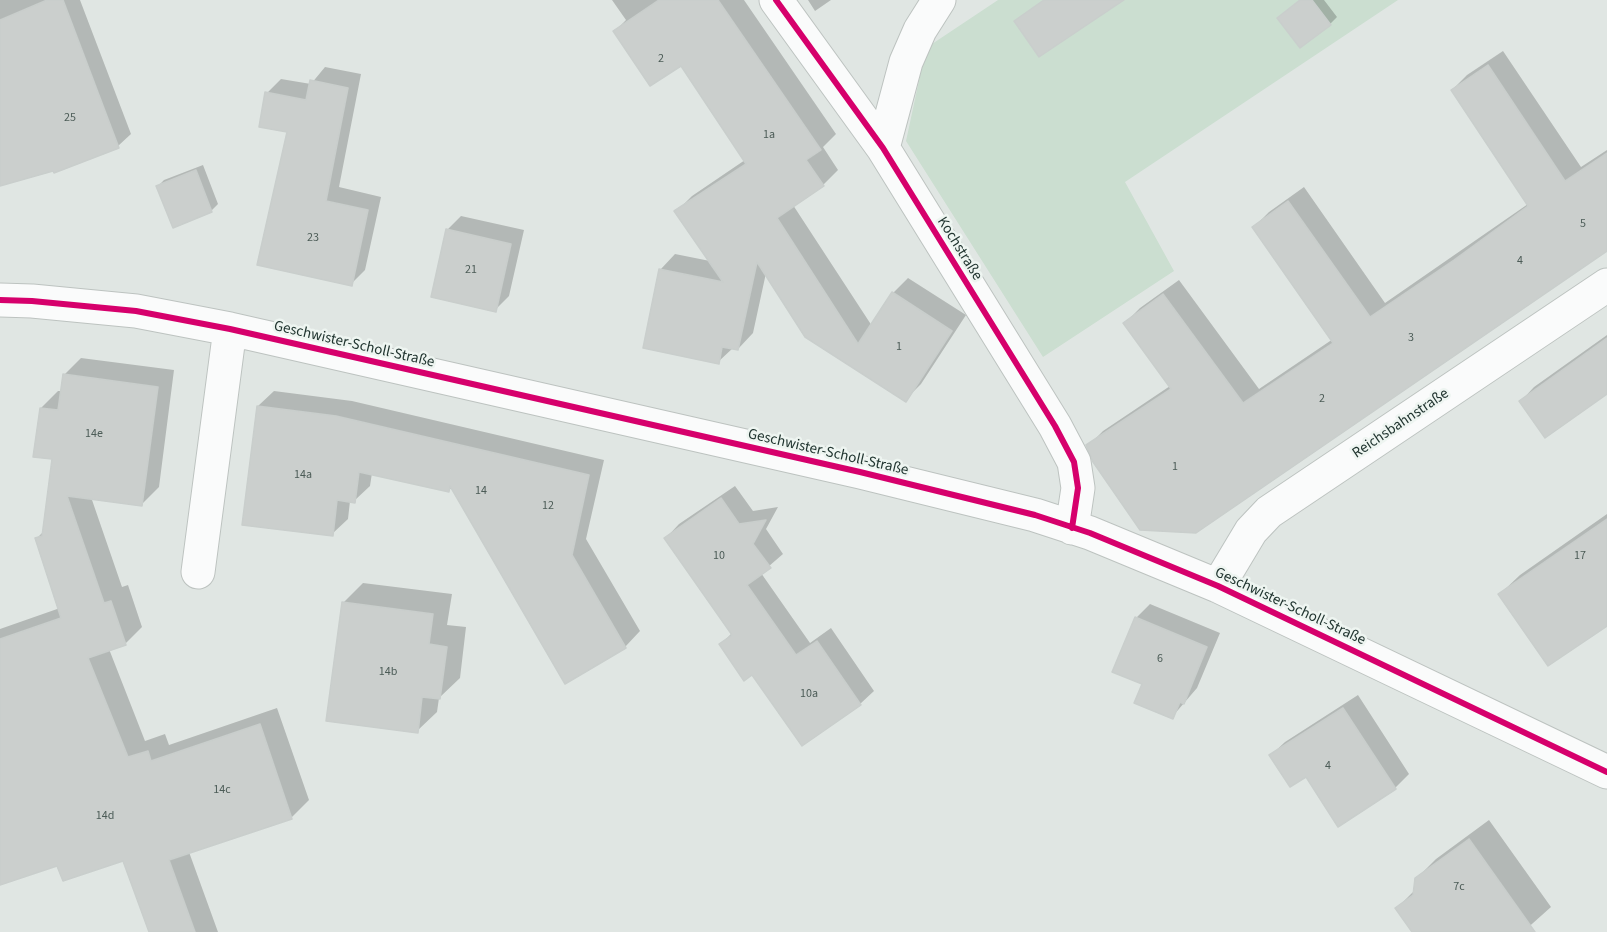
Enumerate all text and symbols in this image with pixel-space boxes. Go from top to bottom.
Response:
house number: 2 [658,52,664,66]
house number: 25 [64,111,76,125]
house number: 1a [763,128,775,142]
street label: Kochstraße [932,214,986,284]
house number: 5 [1580,217,1586,231]
house number: 23 [307,231,319,245]
house number: 4 [1517,254,1523,268]
house number: 21 [465,263,477,277]
street label: Geschwister-Scholl-Straße [272,318,436,372]
house number: 3 [1408,331,1414,345]
house number: 1 [896,340,902,354]
street label: Reichsbahnstraße [1349,385,1453,463]
house number: 2 [1319,392,1325,406]
street label: Geschwister-Scholl-Straße [746,426,910,480]
house number: 14e [85,427,103,441]
house number: 1 [1172,460,1178,474]
house number: 14a [294,468,312,482]
house number: 14 [475,484,487,498]
house number: 12 [542,499,554,513]
house number: 10 [713,549,725,563]
house number: 17 [1574,549,1586,563]
street label: Geschwister-Scholl-Straße [1212,564,1368,650]
house number: 6 [1157,652,1163,666]
house number: 14b [379,665,397,679]
house number: 10a [800,687,818,701]
house number: 4 [1325,759,1331,773]
house number: 14c [213,783,231,797]
house number: 14d [96,809,114,823]
house number: 7c [1453,880,1465,894]

